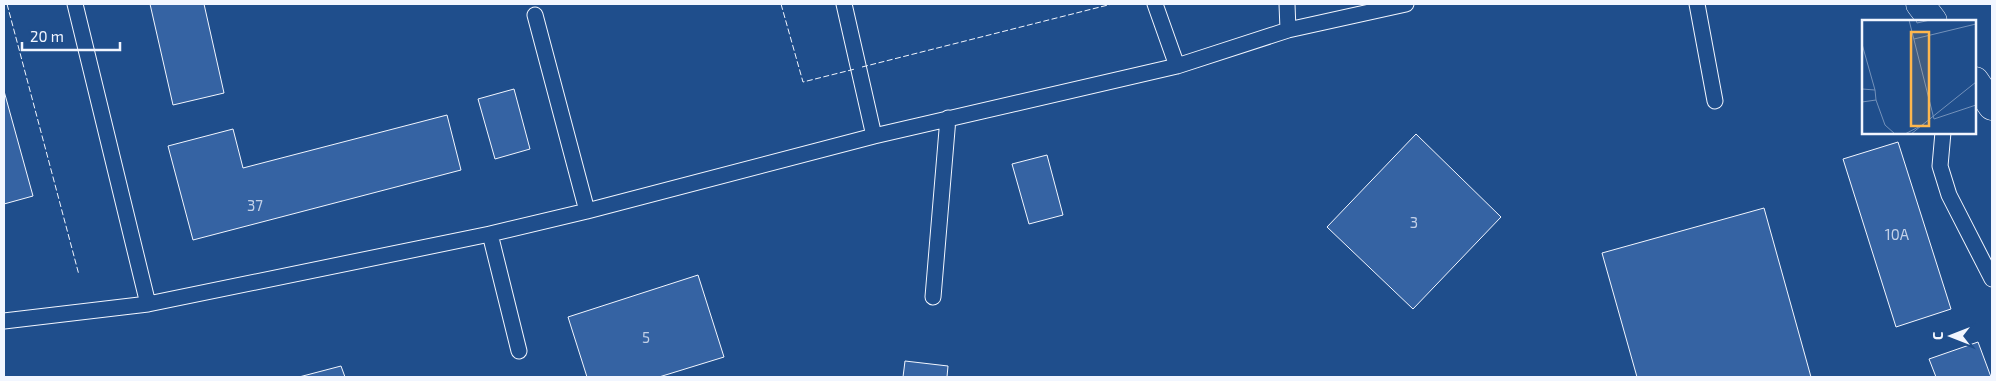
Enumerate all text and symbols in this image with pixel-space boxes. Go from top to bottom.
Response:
scale bar [22,20,120,52]
inset map [1862,20,1976,134]
text: 20 m [30,27,64,45]
house number: 37 [247,196,263,214]
house number: 3 [1410,213,1418,231]
house number: 10А [1885,225,1910,243]
north arrow [1926,311,1976,361]
house number: 5 [642,328,650,346]
text: С [1929,332,1946,340]

